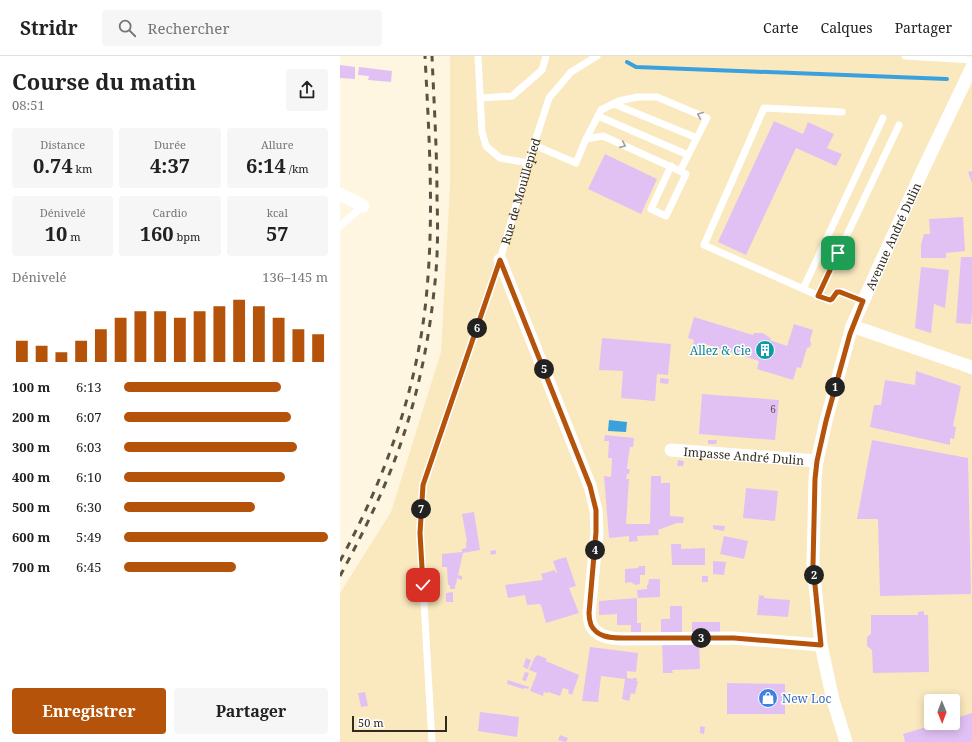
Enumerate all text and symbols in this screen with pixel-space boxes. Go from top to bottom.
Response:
search box [102,10,382,46]
text: Stridr [20,15,78,41]
icon: search [116,17,138,39]
text: Rechercher [148,18,229,38]
text: Carte [763,18,799,37]
text: Calques [821,18,873,37]
text: Partager [895,18,952,37]
text: Course du matin [12,66,196,96]
button: share [286,69,328,111]
text: 08:51 [12,96,45,114]
one-way arrow [696,112,703,120]
street label: Rue de Mouillepied [496,135,544,247]
text: Distance [40,137,85,152]
text: Durée [154,137,186,152]
text: Allure [261,137,294,152]
one-way arrow [618,140,626,148]
text: 0.74 [33,152,73,179]
text: 4:37 [150,152,190,179]
text: 6:14 [246,152,286,179]
text: km [73,161,92,176]
text: /km [286,161,309,176]
street label: Avenue André Dulin [861,179,925,293]
text: Dénivelé [40,205,86,220]
text: Cardio [153,205,187,220]
text: kcal [267,205,288,220]
text: 10 [45,220,67,247]
text: 160 [140,220,174,247]
text: 57 [266,220,289,247]
text: m [67,229,81,244]
text: bpm [174,229,200,244]
pin [821,236,855,270]
icon: arrive [827,242,849,264]
text: Dénivelé [12,268,66,286]
text: 136–145 m [262,268,328,286]
pin: 6 [467,318,487,338]
text: 6 [474,320,480,335]
building icon: Allez & Cie [754,339,776,361]
place label: Allez & Cie [690,342,751,359]
pin: 5 [534,359,554,379]
text: 5 [541,361,547,376]
pin: 1 [825,377,845,397]
text: 100 m [12,378,50,396]
text: 6:13 [76,378,102,396]
text: 1 [832,379,838,394]
house number: 6 [770,402,776,416]
text: 200 m [12,408,50,426]
text: 6:07 [76,408,102,426]
text: 300 m [12,438,50,456]
text: 6:03 [76,438,102,456]
street label: Impasse André Dulin [683,442,805,469]
text: 400 m [12,468,50,486]
text: 6:10 [76,468,102,486]
text: 500 m [12,498,50,516]
text: 6:30 [76,498,102,516]
pin: 7 [411,499,431,519]
text: 7 [418,501,424,516]
text: 600 m [12,528,50,546]
text: 5:49 [76,528,102,546]
pin: 4 [585,540,605,560]
text: 4 [592,542,598,557]
text: 700 m [12,558,50,576]
text: 6:45 [76,558,102,576]
pin: 2 [804,565,824,585]
text: 2 [811,567,817,582]
pin [406,568,440,602]
icon: check [412,574,434,596]
pin: 3 [691,628,711,648]
text: 3 [698,630,704,645]
shop icon: New Loc [757,687,779,709]
button: Enregistrer [12,688,166,734]
button: Partager [174,688,328,734]
place label: New Loc [782,690,831,707]
north arrow [924,694,960,730]
map controls [924,694,960,730]
scale bar [352,714,447,733]
text: 50 m [358,715,384,730]

